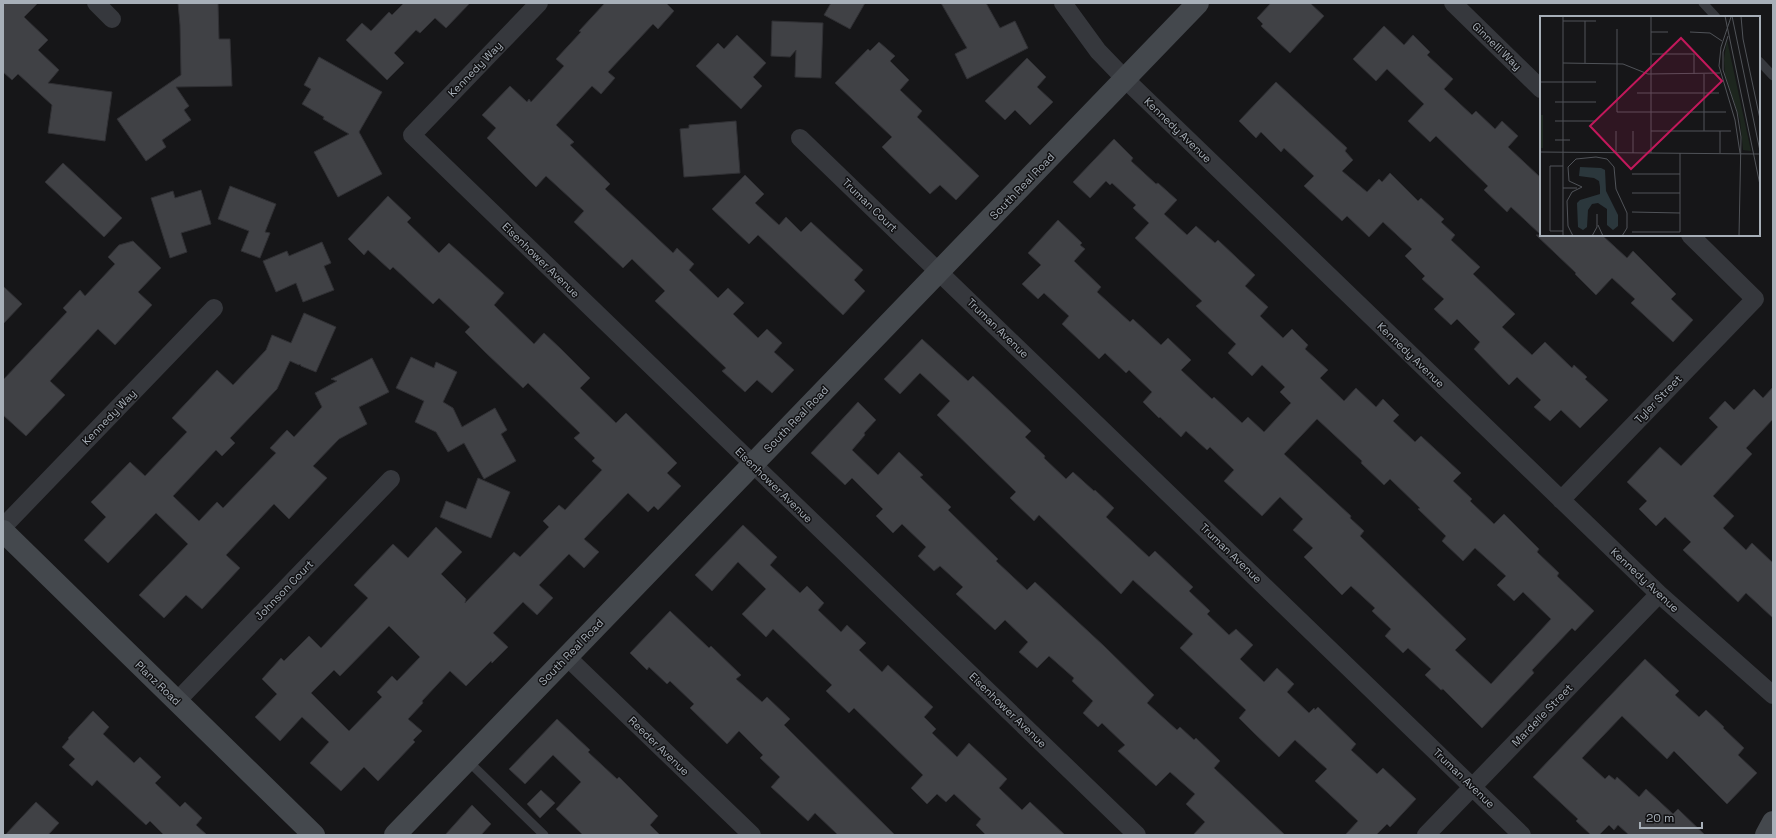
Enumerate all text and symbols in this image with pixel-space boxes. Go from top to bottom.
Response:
inset map [1540,16,1760,236]
street label: Ginnelli Way [1469,19,1525,73]
street label: Kennedy Way [445,38,505,100]
street label: Kennedy Avenue [1141,94,1215,166]
street label: South Real Road [987,150,1057,222]
street label: Truman Court [839,175,901,235]
street label: Eisenhower Avenue [499,219,583,301]
street label: Truman Avenue [964,295,1032,361]
street label: Kennedy Avenue [1374,319,1448,391]
street label: Tyler Street [1631,372,1685,426]
street label: South Real Road [761,383,831,455]
street label: Kennedy Way [79,386,139,448]
street label: Eisenhower Avenue [732,444,816,526]
street label: Truman Avenue [1197,520,1265,586]
street label: Kennedy Avenue [1608,545,1682,615]
street label: Johnson Court [252,557,316,623]
street label: South Real Road [536,616,606,688]
street label: Planz Road [132,658,184,708]
street label: Eisenhower Avenue [966,669,1050,751]
street label: Mardelle Street [1509,681,1575,749]
street label: Reeder Avenue [626,713,692,779]
street label: Truman Avenue [1430,745,1498,811]
scale bar [1640,804,1702,830]
text: 20 m [1646,810,1674,826]

